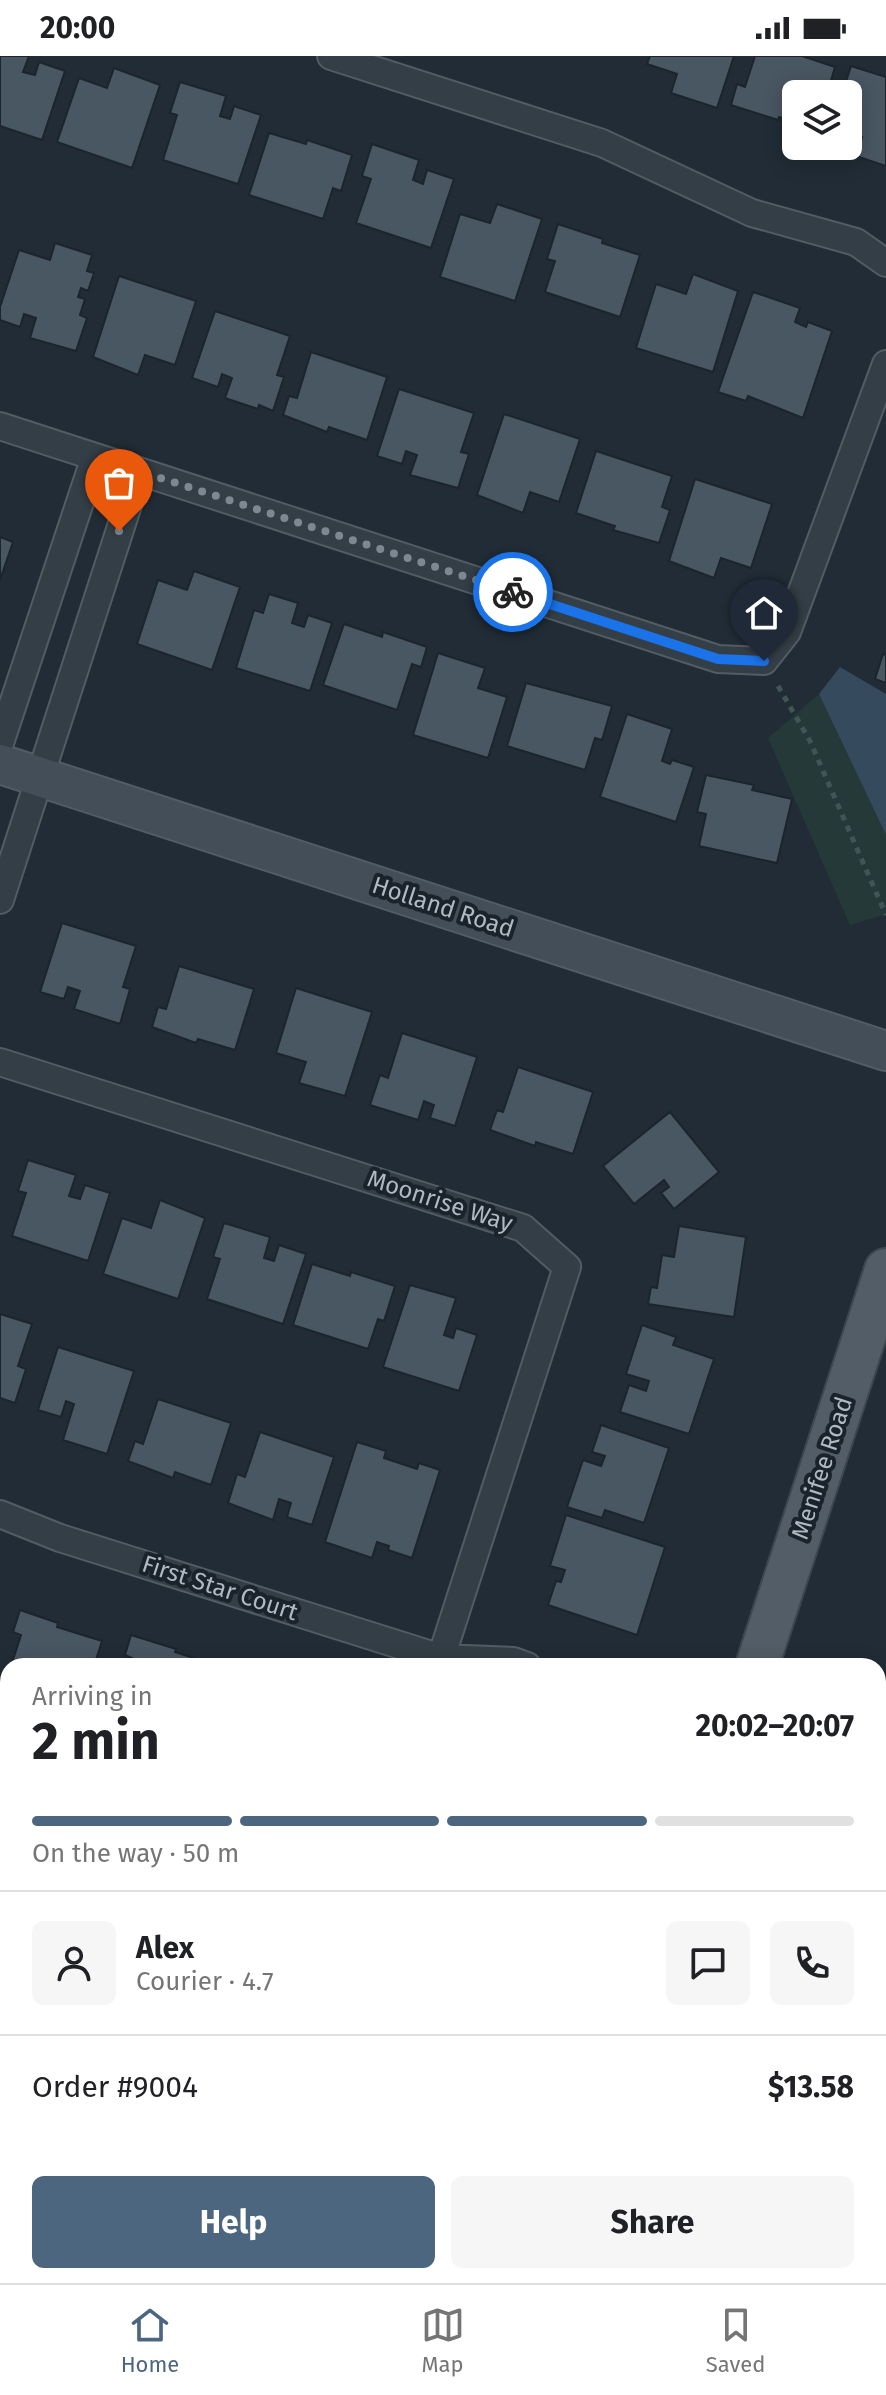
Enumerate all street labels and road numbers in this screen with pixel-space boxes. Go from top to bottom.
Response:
street label: Holland Road [369,871,517,943]
street label: Moonrise Way [364,1164,516,1238]
street label: Menifee Road [786,1393,858,1543]
street label: First Star Court [139,1550,302,1626]

